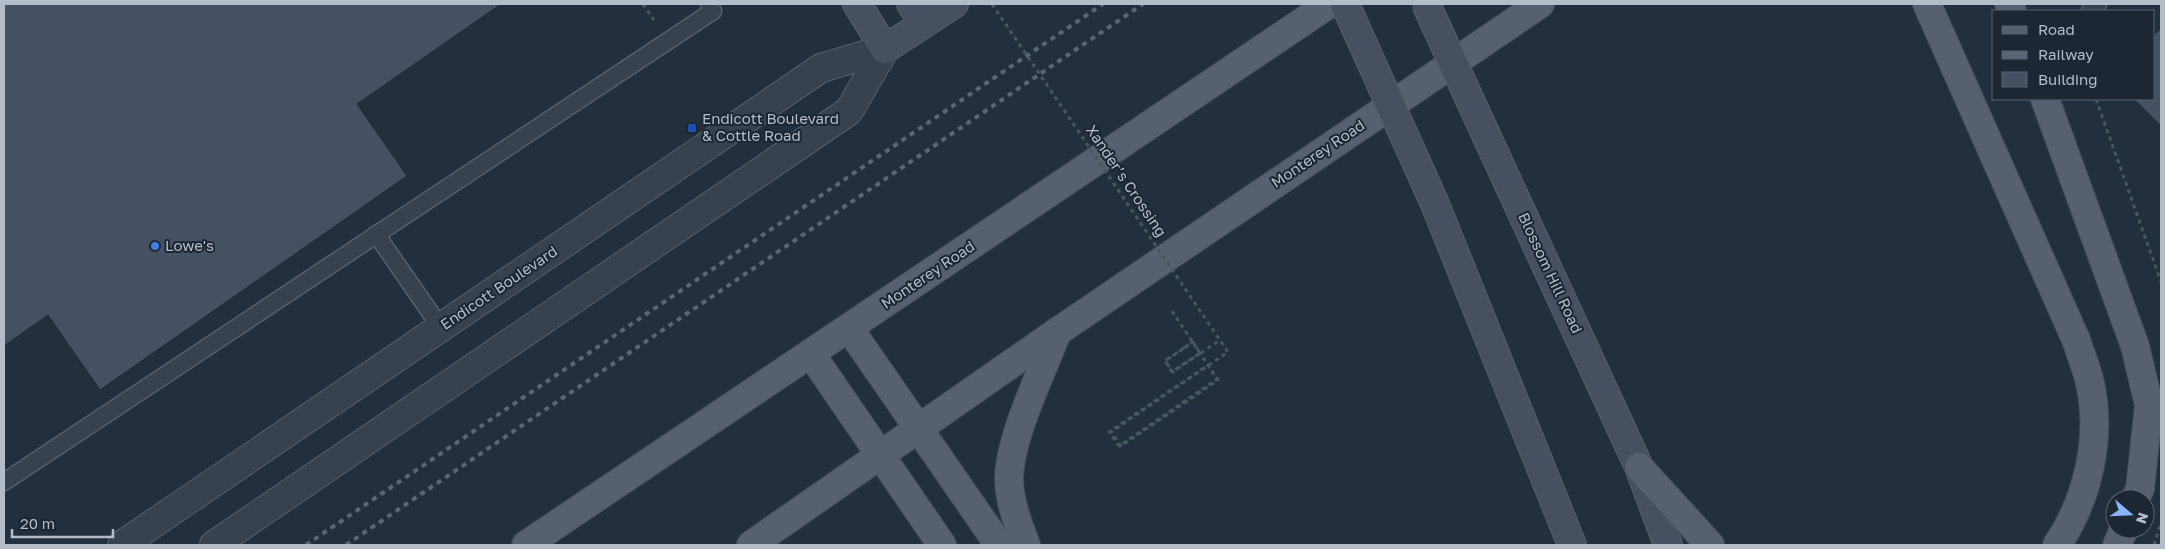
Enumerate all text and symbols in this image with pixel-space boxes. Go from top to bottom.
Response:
legend [1992,10,2155,100]
text: Road [2038,20,2075,38]
text: Railway [2038,45,2094,63]
text: Building [2038,70,2098,88]
place label: Endicott Boulevard & Cottle Road [702,109,839,144]
street label: Monterey Road [1267,115,1368,191]
street label: Xander’s Crossing [1083,121,1171,240]
marker: Endicott Boulevard & Cottle Road [686,122,698,134]
street label: Blossom Hill Road [1515,209,1587,336]
place label: Lowe's [165,236,214,254]
street label: Monterey Road [877,236,978,312]
marker: Lowe's [149,240,161,252]
street label: Endicott Boulevard [437,241,560,333]
north arrow [2105,489,2155,539]
scale bar [12,506,114,538]
text: N [2133,511,2153,526]
text: 20 m [20,514,55,532]

